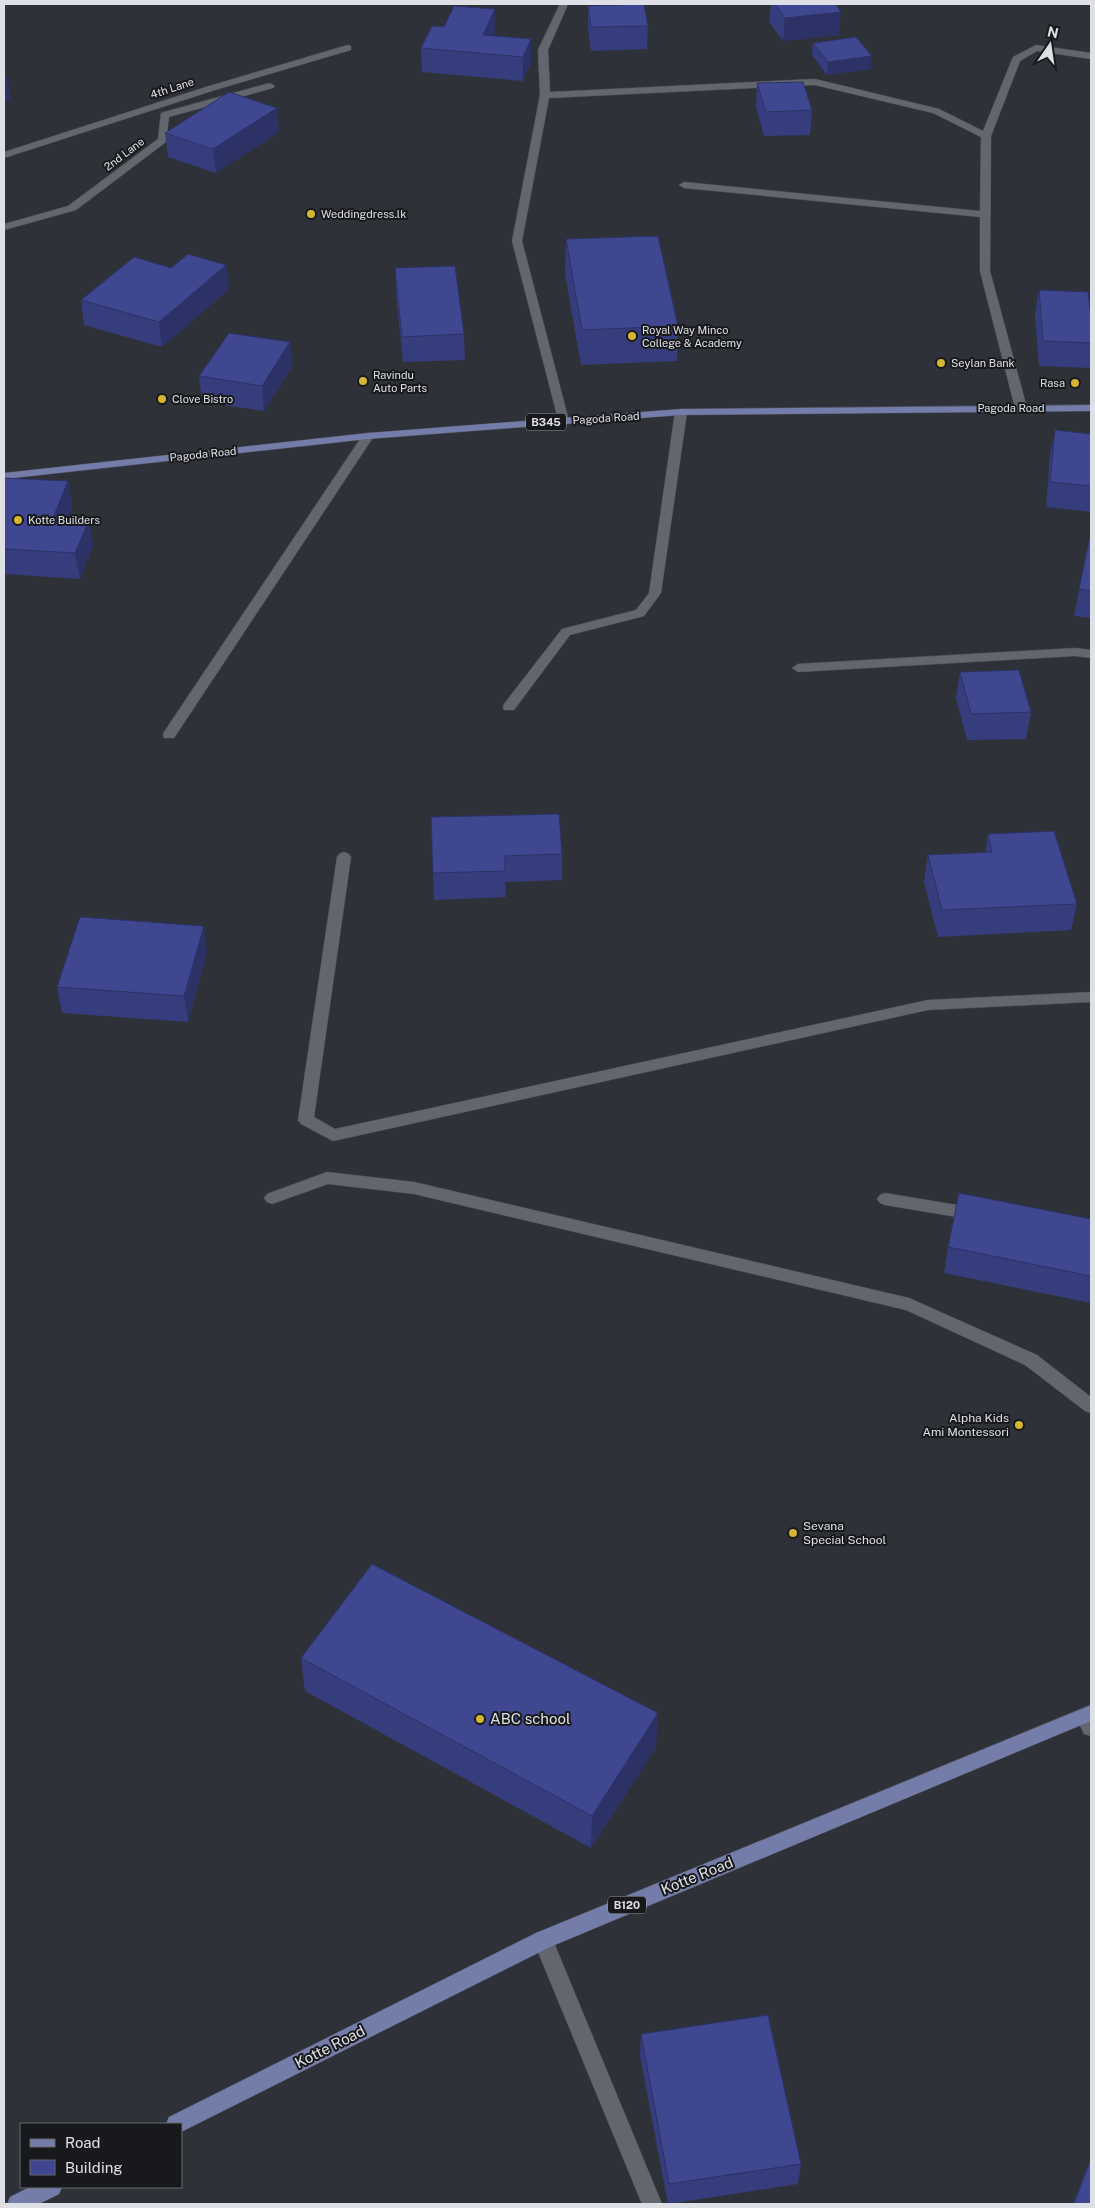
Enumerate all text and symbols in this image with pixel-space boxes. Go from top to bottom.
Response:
north arrow [1025,20,1075,70]
text: N [1046,23,1060,41]
street label: 4th Lane [149,75,195,101]
street label: 2nd Lane [102,135,146,173]
marker: Weddingdress.lk [305,208,317,220]
place label: Weddingdress.lk [321,208,406,220]
place label: Royal Way Minco College & Academy [642,324,742,349]
marker: Royal Way Minco College & Academy [626,330,638,342]
marker: Seylan Bank [935,357,947,369]
place label: Seylan Bank [951,357,1015,369]
place label: Ravindu Auto Parts [373,369,427,394]
marker: Ravindu Auto Parts [357,375,369,387]
place label: Rasa [1040,377,1065,389]
marker: Rasa [1069,377,1081,389]
marker: Clove Bistro [156,393,168,405]
place label: Clove Bistro [172,393,233,405]
street label: Pagoda Road [977,402,1045,414]
street label: Pagoda Road [572,410,640,426]
road number: B345 [526,414,566,431]
street label: Pagoda Road [169,445,237,463]
marker: Kotte Builders [12,514,24,526]
place label: Kotte Builders [28,514,101,526]
place label: Alpha Kids Ami Montessori [922,1411,1009,1439]
marker: Alpha Kids Ami Montessori [1013,1419,1025,1431]
place label: Sevana Special School [803,1519,887,1547]
marker: Sevana Special School [787,1527,799,1539]
place label: ABC school [490,1710,570,1727]
marker: ABC school [474,1713,486,1725]
street label: Kotte Road [658,1853,735,1898]
road number: B120 [608,1896,646,1914]
street label: Kotte Road [292,2022,368,2071]
legend [20,2123,182,2188]
text: Road [65,2134,101,2151]
text: Building [65,2159,123,2176]

